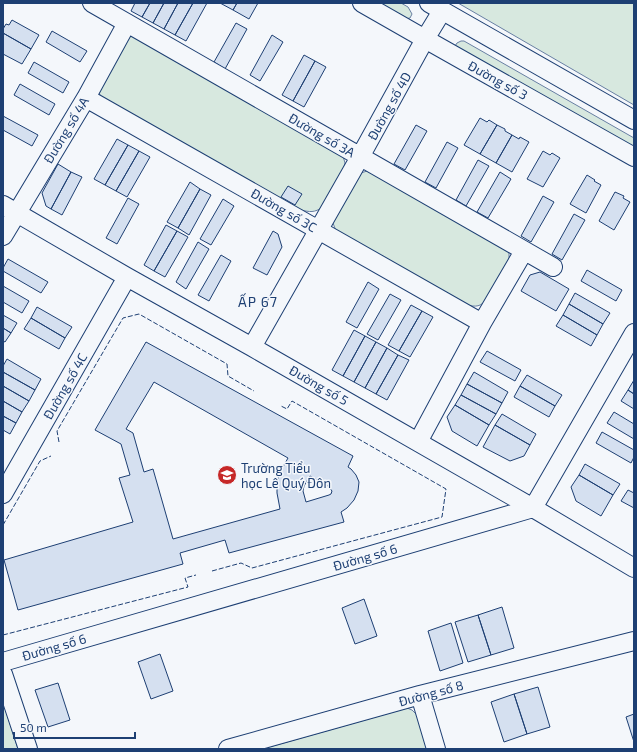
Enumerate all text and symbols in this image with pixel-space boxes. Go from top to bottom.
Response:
street label: Đường số 3 [465,57,531,103]
street label: Đường số 4D [364,69,414,143]
street label: Đường số 4A [40,94,92,166]
street label: Đường số 3A [286,110,358,160]
street label: Đường số 3C [248,185,320,235]
district label: ẤP 67 [238,293,278,310]
street label: Đường số 4C [40,350,90,422]
street label: Đường số 5 [287,362,351,408]
place label: Trường Tiểu học Lê Quý Đôn [241,460,331,491]
school or university icon: Trường Tiểu học Lê Quý Đôn [216,464,238,486]
street label: Đường số 6 [331,540,399,574]
street label: Đường số 6 [20,630,88,664]
street label: Đường số 8 [397,677,465,709]
scale bar [14,714,135,740]
text: 50 m [20,720,47,734]

